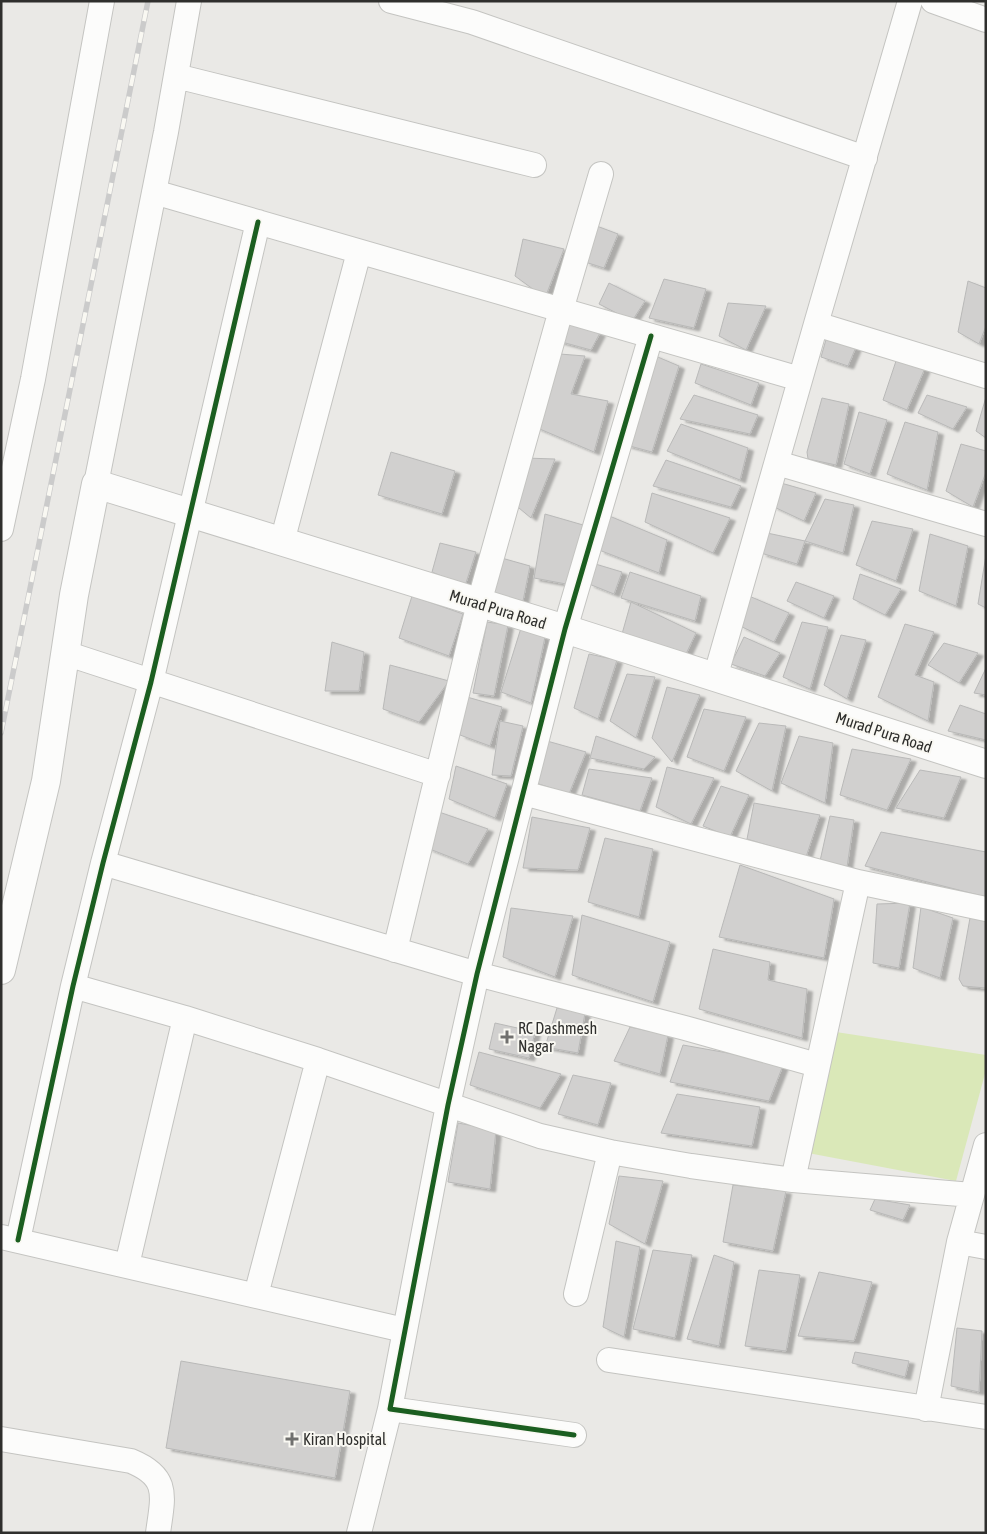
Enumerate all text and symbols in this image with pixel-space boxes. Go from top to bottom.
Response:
street label: Murad Pura Road [447,586,549,632]
street label: Murad Pura Road [834,708,934,756]
place label: RC Dashmesh Nagar [518,1019,597,1056]
marker: RC Dashmesh Nagar [500,1030,514,1044]
place label: Kiran Hospital [303,1430,387,1449]
marker: Kiran Hospital [285,1432,299,1446]

